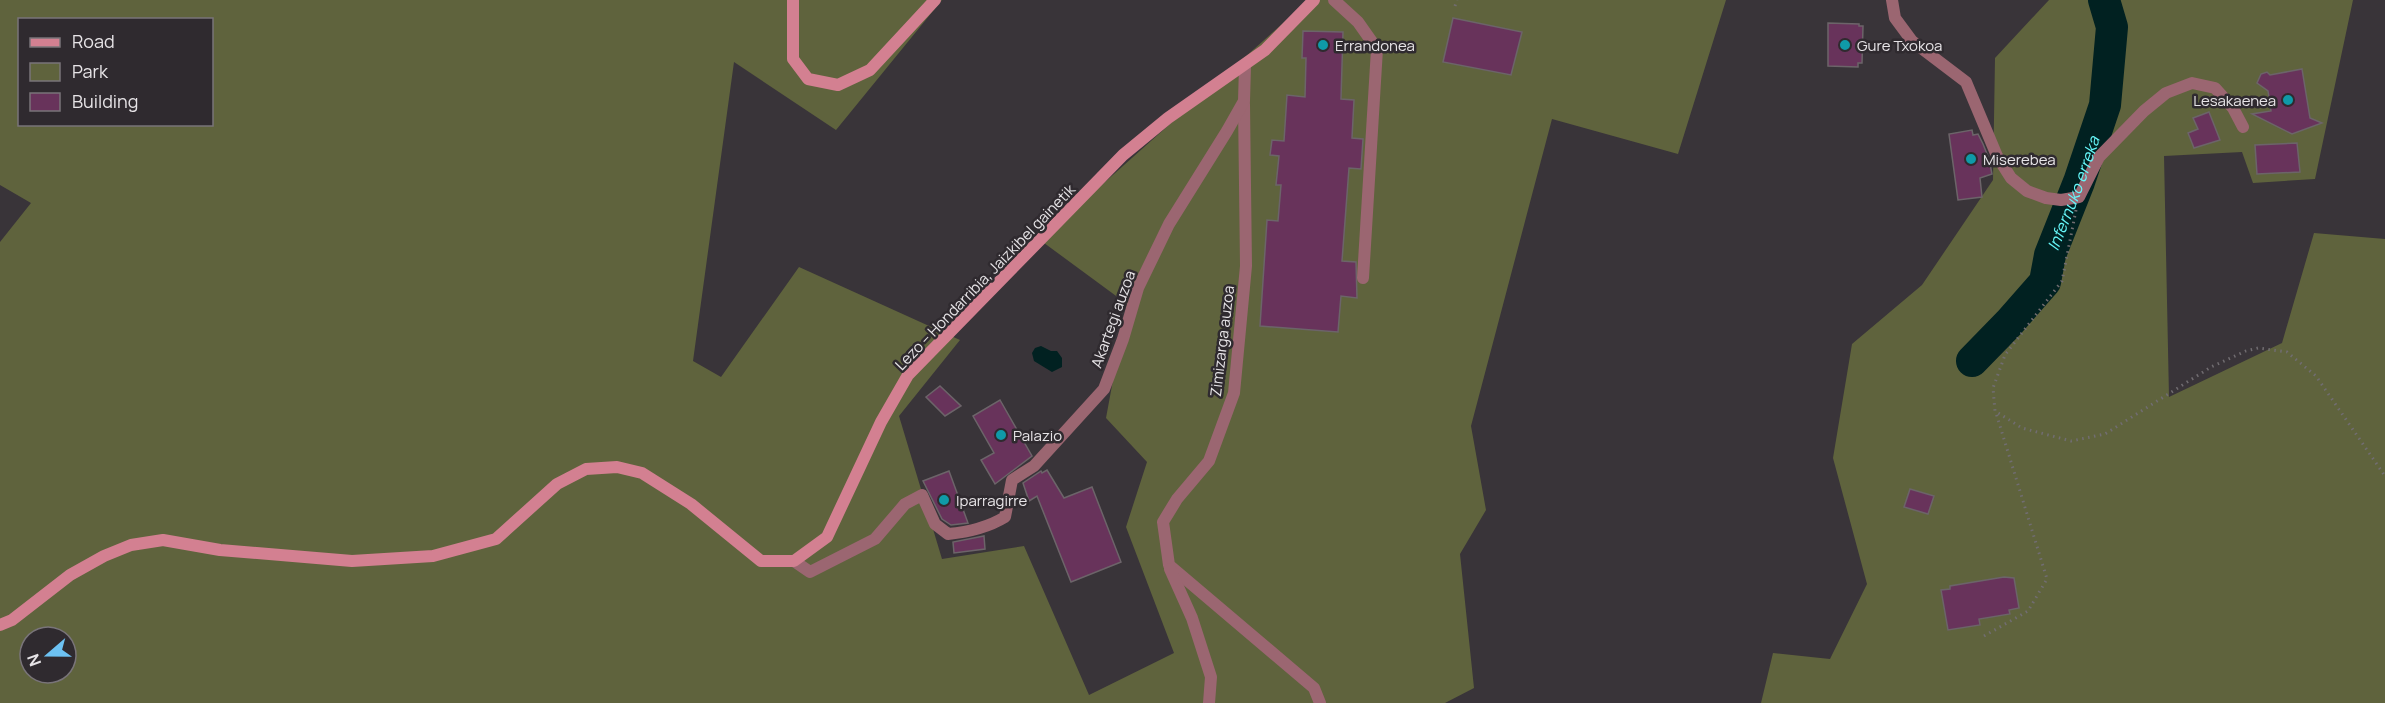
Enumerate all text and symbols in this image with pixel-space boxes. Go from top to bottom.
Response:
legend [18,18,213,126]
text: Road [72,29,115,53]
place label: Errandonea [1335,35,1415,56]
place label: Gure Txokoa [1857,35,1942,56]
marker: Errandonea [1316,38,1330,52]
marker: Gure Txokoa [1838,38,1852,52]
text: Park [72,59,109,83]
text: Building [72,89,138,113]
place label: Lesakaenea [2193,90,2276,111]
marker: Lesakaenea [2281,93,2295,107]
water label: Infernuko erreka [2042,132,2105,254]
place label: Miserebea [1983,149,2056,170]
marker: Miserebea [1964,152,1978,166]
street label: Lezo – Hondarribia, Jaizkibel gainetik [890,179,1080,375]
street label: Akartegi auzoa [1086,267,1140,371]
street label: Zimizarga auzoa [1205,284,1239,398]
place label: Palazio [1013,425,1062,446]
marker: Palazio [994,428,1008,442]
place label: Iparragirre [956,490,1028,511]
marker: Iparragirre [937,493,951,507]
north arrow [18,625,78,685]
text: N [22,651,46,669]

